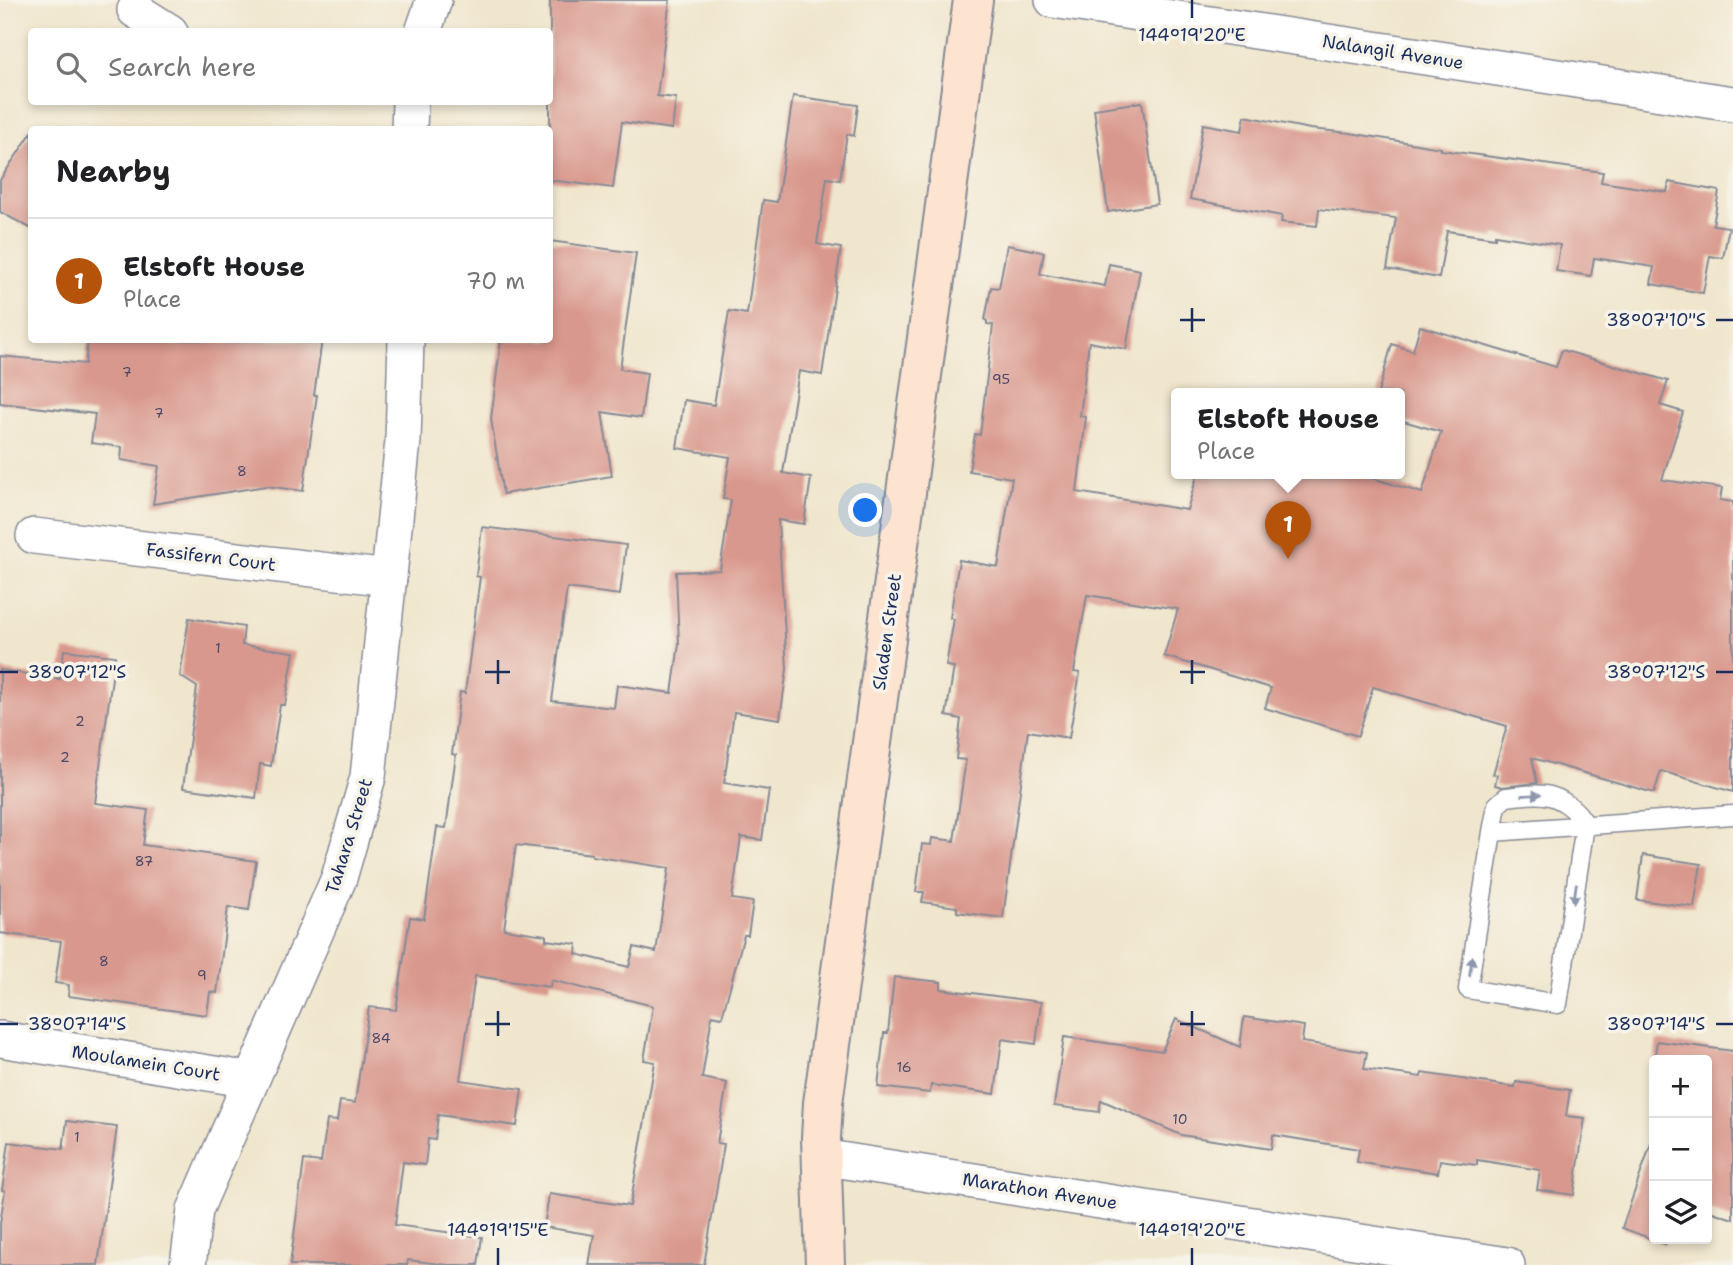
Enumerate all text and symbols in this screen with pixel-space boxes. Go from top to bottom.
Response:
text: 144°19'20"E [1138,23,1246,47]
search box [28,28,553,105]
street label: Nalangil Avenue [1321,29,1465,75]
icon: search [52,48,90,86]
text: Search here [108,49,257,84]
text: Nearby [56,151,171,192]
text: Elstoft House [123,249,305,284]
text: 1 [74,266,84,296]
text: 70 m [466,266,525,296]
text: Place [123,284,182,314]
text: 38°07'10"S [1606,308,1706,332]
house number: 7 [122,363,132,381]
house number: 95 [992,370,1010,388]
popup [1171,388,1405,479]
text: Elstoft House [1197,401,1379,436]
house number: 7 [154,404,164,422]
text: Place [1197,436,1256,466]
house number: 8 [237,462,247,480]
your location [848,493,882,527]
pin: 1 [1265,501,1311,559]
street label: Fassifern Court [145,537,277,577]
street label: Sladen Street [867,572,907,692]
house number: 1 [215,639,221,657]
text: 38°07'12"S [28,660,126,684]
text: 38°07'12"S [1607,660,1705,684]
house number: 2 [75,712,85,730]
house number: 2 [60,748,70,766]
street label: Tahara Street [320,775,378,897]
one-way arrow [1520,790,1542,801]
house number: 87 [135,852,153,870]
one-way arrow [1569,882,1580,904]
house number: 8 [99,952,109,970]
one-way arrow [1466,955,1477,977]
house number: 9 [197,966,207,984]
text: 38°07'14"S [28,1012,126,1036]
text: 38°07'14"S [1607,1012,1705,1036]
house number: 84 [371,1029,391,1047]
street label: Moulamein Court [70,1039,222,1087]
map controls [1649,1055,1712,1244]
button: + [1649,1055,1712,1118]
house number: 16 [896,1058,912,1076]
house number: 10 [1172,1110,1188,1128]
button: − [1649,1118,1712,1181]
house number: 1 [74,1128,80,1146]
street label: Marathon Avenue [961,1167,1119,1215]
button: layers [1649,1181,1712,1244]
text: 144°19'15"E [447,1218,549,1242]
text: 144°19'20"E [1138,1218,1246,1242]

